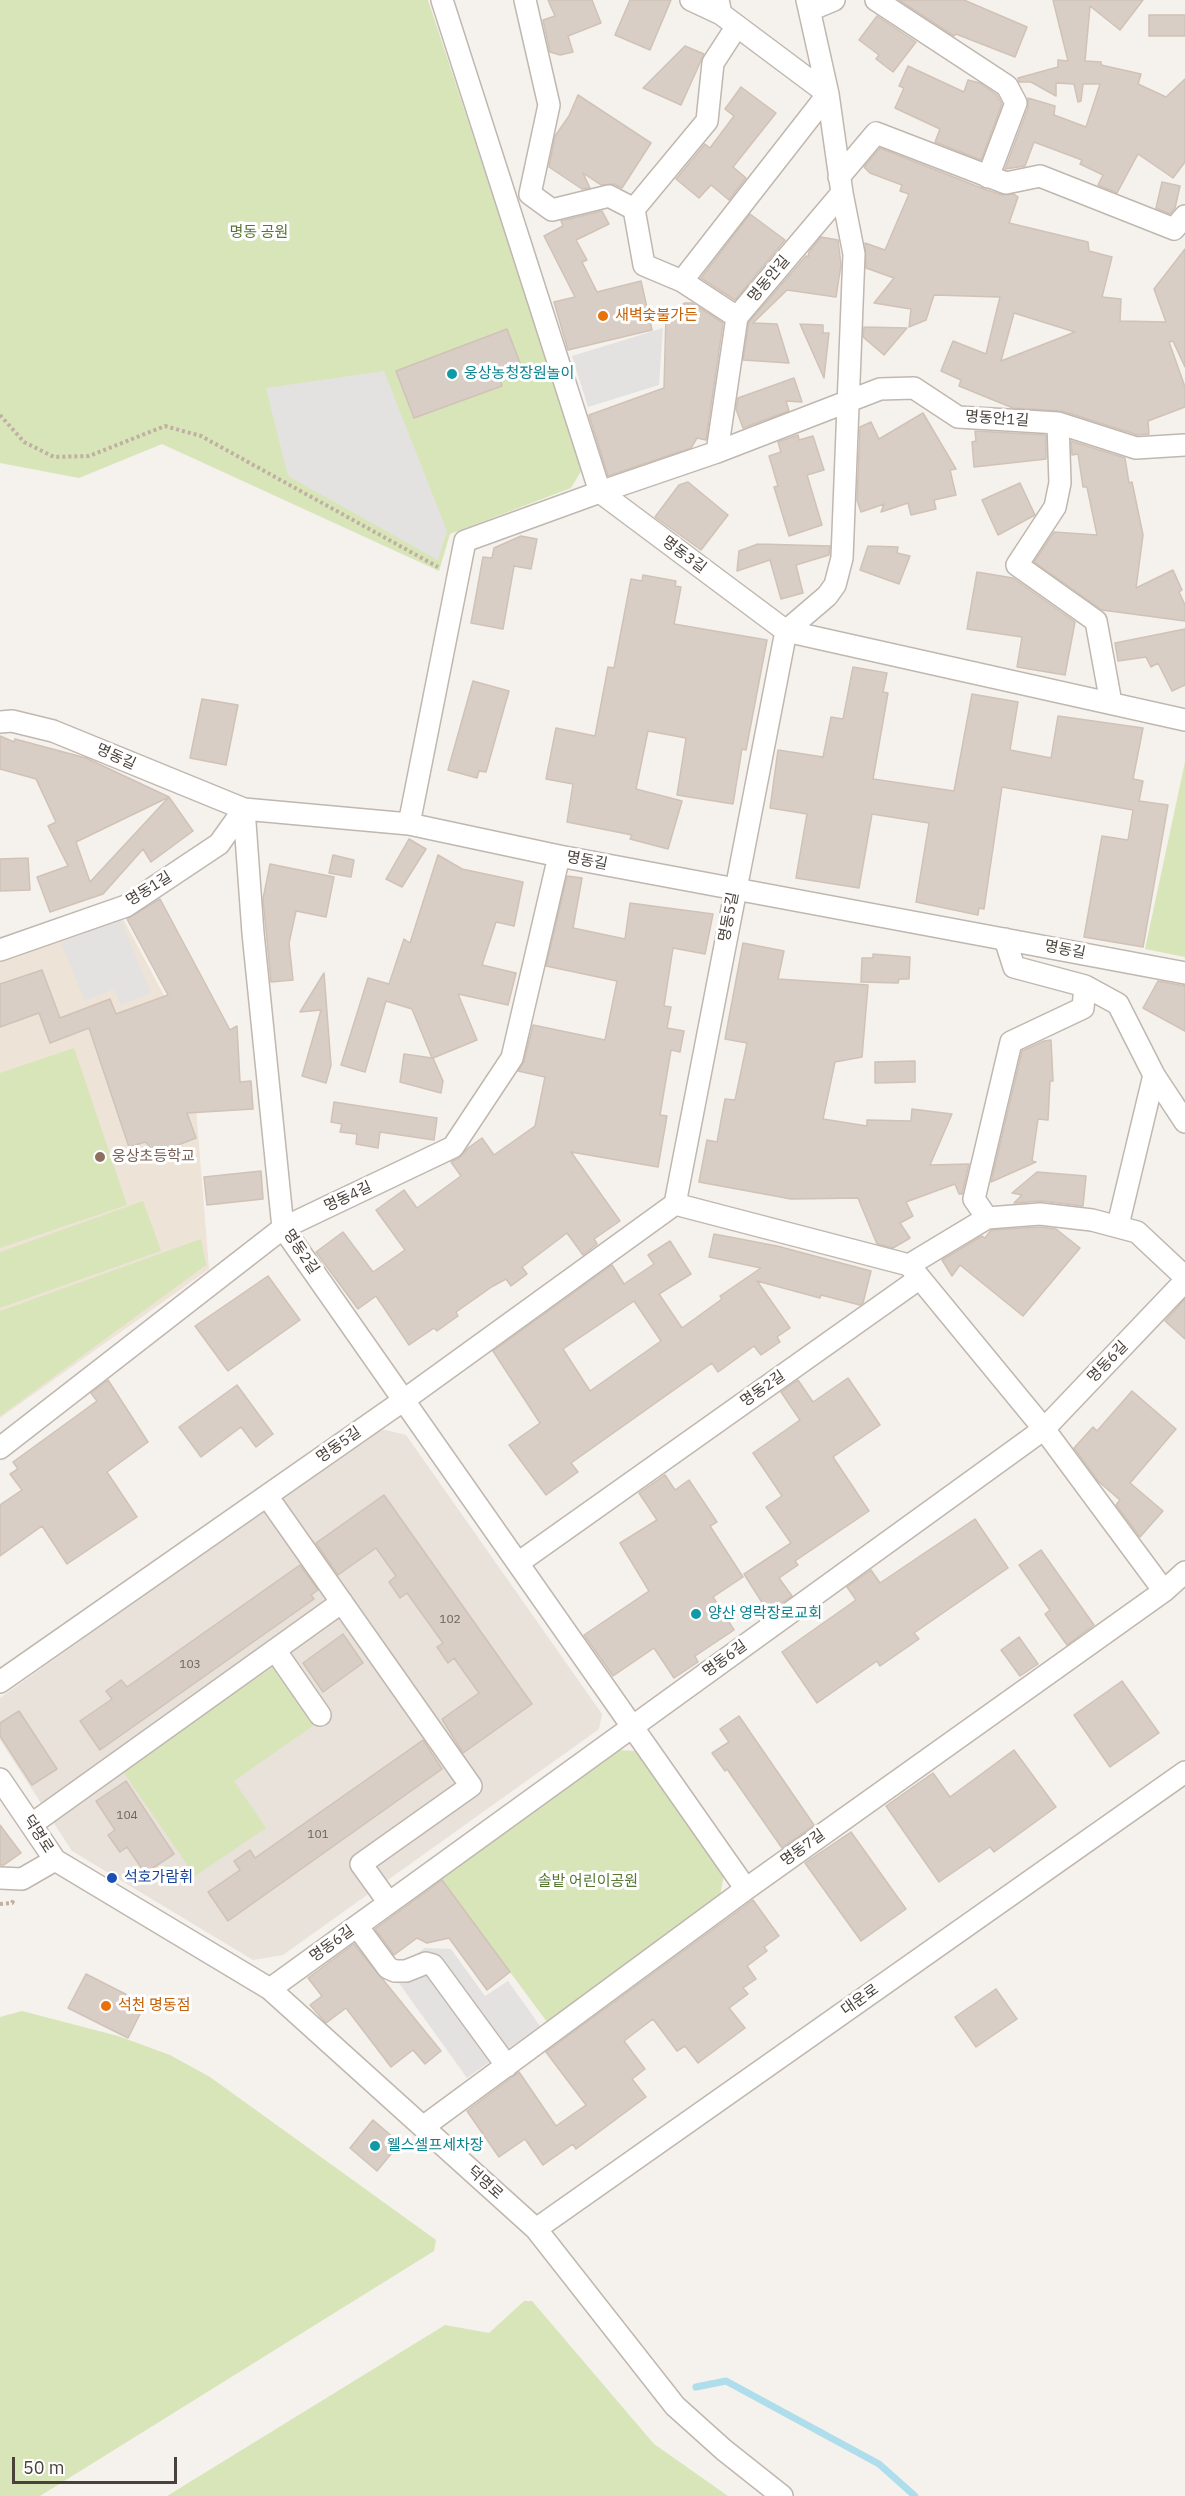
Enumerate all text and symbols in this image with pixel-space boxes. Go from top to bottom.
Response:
park label: 명동 공원 [230,224,288,242]
street label: 명동안길 [744,252,794,306]
place label: 새벽숯불가든 [615,307,698,325]
marker: 새벽숯불가든 [596,309,610,323]
place label: 웅상농청장원놀이 [464,365,574,383]
marker: 웅상농청장원놀이 [445,367,459,381]
street label: 명동안1길 [964,408,1030,430]
street label: 명동3길 [658,533,710,577]
street label: 명동길 [93,740,139,774]
street label: 명동길 [565,848,609,874]
street label: 명동1길 [123,868,175,910]
street label: 명동5길 [715,891,743,943]
street label: 명동길 [1043,937,1087,963]
place label: 웅상초등학교 [112,1148,195,1166]
marker: 웅상초등학교 [93,1150,107,1164]
street label: 명동4길 [321,1178,375,1216]
street label: 명동2길 [279,1226,323,1278]
street label: 명동6길 [1084,1338,1132,1386]
street label: 명동2길 [737,1367,789,1411]
street label: 명동5길 [313,1423,365,1467]
place label: 양산 영락장로교회 [708,1605,822,1623]
marker: 양산 영락장로교회 [689,1607,703,1621]
house number: 102 [439,1613,461,1627]
street label: 명동6길 [699,1637,751,1681]
house number: 103 [179,1658,201,1672]
house number: 104 [116,1809,138,1823]
street label: 덕명로 [19,1812,57,1856]
street label: 명동7길 [777,1826,829,1870]
house number: 101 [307,1828,329,1842]
place label: 석호가람휘 [124,1869,193,1887]
marker: 석호가람휘 [105,1871,119,1885]
park label: 솔밭 어린이공원 [538,1873,638,1891]
street label: 명동6길 [306,1922,358,1966]
street label: 대운로 [838,1981,882,2019]
place label: 석천 명동점 [118,1997,191,2015]
marker: 석천 명동점 [99,1999,113,2013]
place label: 웰스셀프세차장 [387,2137,484,2155]
marker: 웰스셀프세차장 [368,2139,382,2153]
street label: 덕명로 [464,2162,506,2204]
scale bar [15,2445,180,2483]
text: 50 m [23,2456,65,2479]

